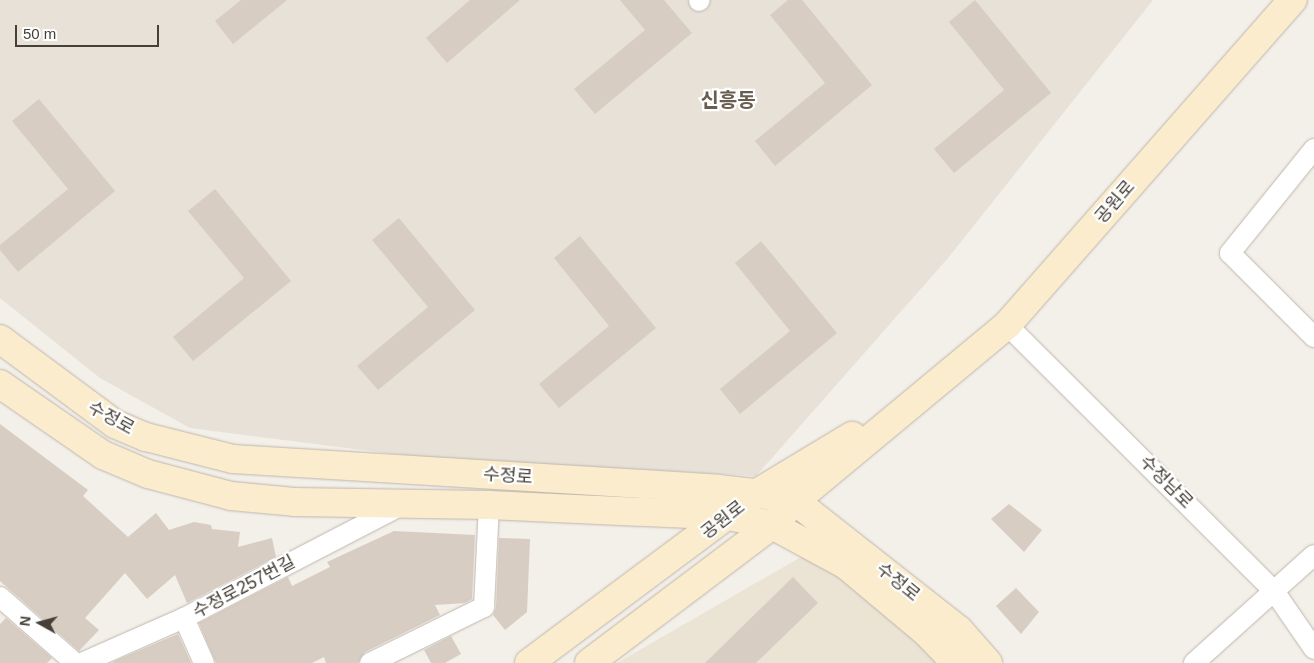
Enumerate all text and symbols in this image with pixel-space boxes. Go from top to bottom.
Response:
scale bar [18,15,161,47]
text: 50 m [23,25,56,42]
district label: 신흥동 [700,88,756,112]
street label: 공원로 [1091,176,1139,228]
street label: 수정로 [84,397,138,439]
street label: 수정남로 [1135,451,1197,513]
street label: 수정로 [482,463,534,489]
street label: 공원로 [697,496,749,544]
street label: 수정로257번길 [189,551,299,623]
street label: 수정로 [872,558,924,606]
north arrow [15,598,65,648]
text: N [17,615,34,627]

